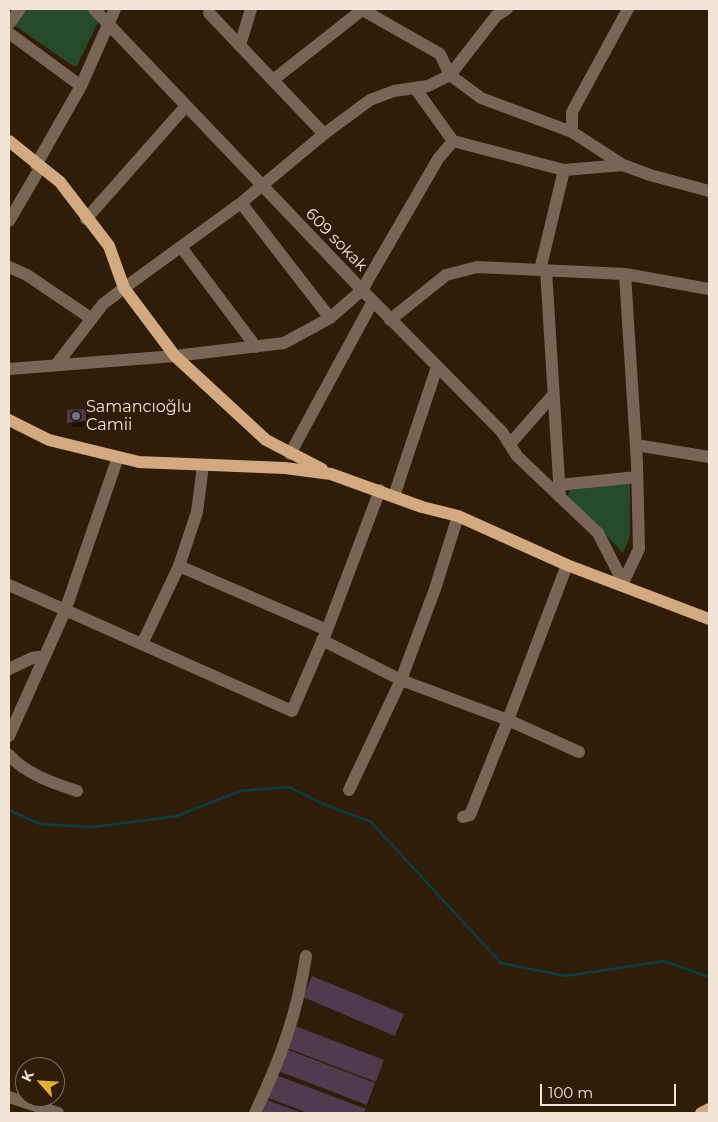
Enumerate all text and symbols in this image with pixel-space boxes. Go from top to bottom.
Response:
street label: 609 sokak [301,204,371,276]
place label: Samancıoğlu Camii [86,397,192,435]
marker: Samancıoğlu Camii [70,410,82,422]
north arrow [15,1057,65,1107]
text: K [17,1067,38,1084]
scale bar [543,1074,679,1106]
text: 100 m [548,1083,593,1102]

